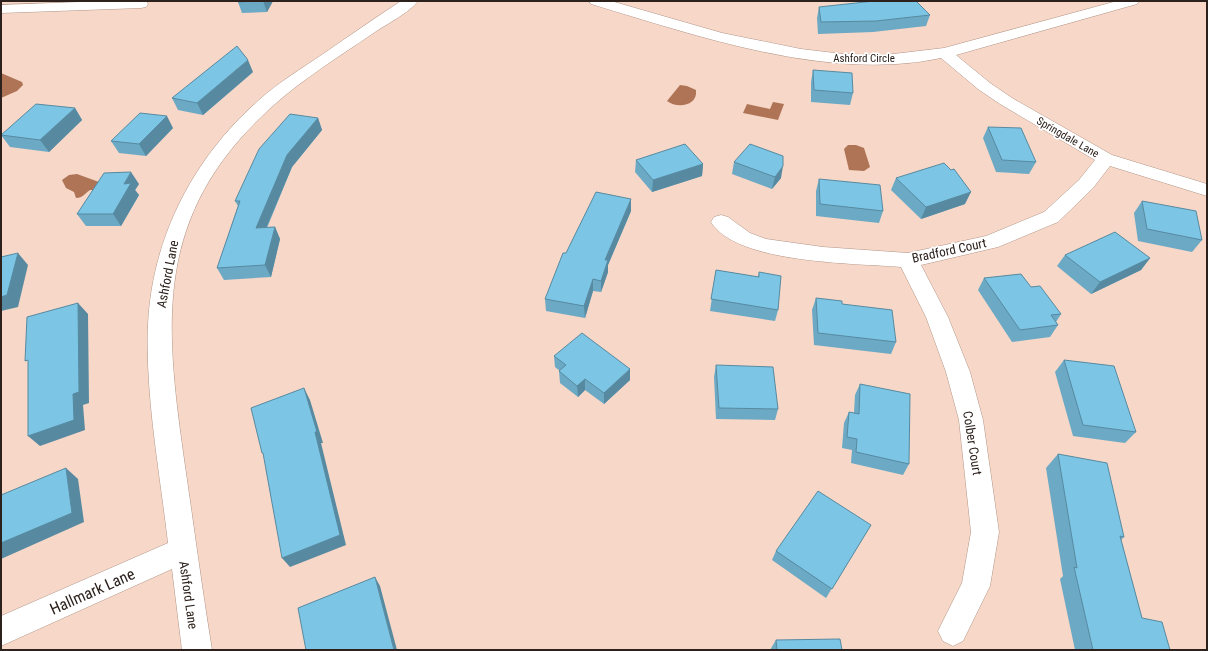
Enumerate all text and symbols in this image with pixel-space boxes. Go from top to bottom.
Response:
street label: Ashford Circle [833,52,895,65]
street label: Springdale Lane [1034,114,1101,160]
street label: Bradford Court [911,235,988,266]
street label: Ashford Lane [154,239,181,309]
street label: Colber Court [960,410,985,476]
street label: Ashford Lane [176,560,201,630]
street label: Hallmark Lane [47,564,138,619]

